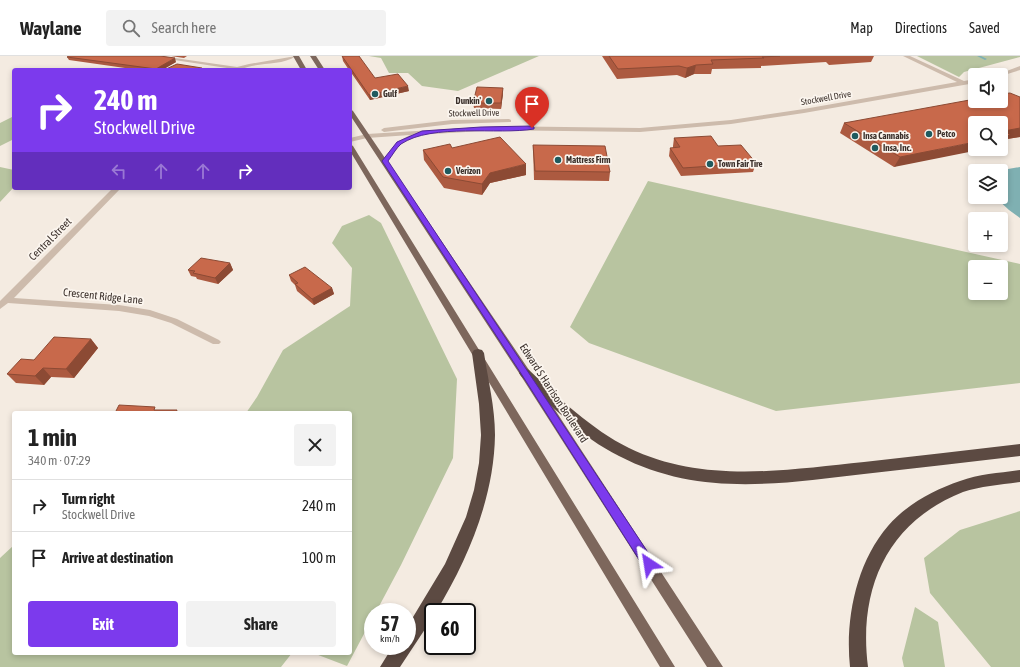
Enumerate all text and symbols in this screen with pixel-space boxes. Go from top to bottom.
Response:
search box [106,10,386,46]
text: Waylane [20,17,82,39]
icon: search [120,17,142,39]
text: Search here [152,19,216,36]
text: Map [850,20,873,36]
text: Directions [895,20,947,36]
text: Saved [969,20,1000,36]
map controls [968,68,1008,300]
button: sound [968,68,1008,108]
icon: right [28,84,80,136]
text: 240 m [94,84,157,116]
pin [515,87,549,128]
marker: Gulf [370,89,380,99]
place label: Gulf [383,89,398,99]
street label: Stockwell Drive [800,89,852,107]
icon: arrive [521,93,543,115]
place label: Dunkin' [456,96,482,106]
marker: Dunkin' [484,96,494,106]
street label: Stockwell Drive [449,108,499,118]
button: search [968,116,1008,156]
text: Stockwell Drive [94,117,195,138]
marker: Petco [924,129,934,139]
place label: Petco [937,129,955,139]
marker: Insa Cannabis [850,131,860,141]
place label: Insa Cannabis [863,131,910,141]
marker: Insa, Inc. [870,143,880,153]
place label: Insa, Inc. [883,143,912,153]
marker: Mattress Firm [553,155,563,165]
place label: Mattress Firm [566,155,611,165]
marker: Town Fair Tire [705,159,715,169]
place label: Town Fair Tire [718,159,763,169]
icon: left [108,160,130,182]
icon: ahead [150,160,172,182]
icon: ahead [192,160,214,182]
icon: right [234,160,256,182]
button: layers [968,164,1008,204]
marker: Verizon [443,166,453,176]
place label: Verizon [455,166,481,176]
button: + [968,212,1008,252]
street label: Central Street [26,215,74,263]
button: − [968,260,1008,300]
street label: Crescent Ridge Lane [63,286,143,306]
street label: Edward S Harrison Boulevard [518,341,590,445]
text: 1 min [28,424,77,451]
button: close [294,424,336,466]
text: 340 m · 07:29 [28,453,91,468]
text: Turn right [62,490,115,507]
icon: right [28,495,50,517]
text: 240 m [302,497,336,514]
text: Stockwell Drive [62,507,135,522]
position arrow [628,543,670,585]
icon: arrive [28,547,50,569]
text: Arrive at destination [62,549,173,566]
text: 100 m [302,549,336,566]
button: Exit [28,601,178,647]
button: Share [186,601,336,647]
speed limit sign: 60 [424,603,476,655]
text: 57 [381,612,399,635]
text: km/h [380,633,400,644]

